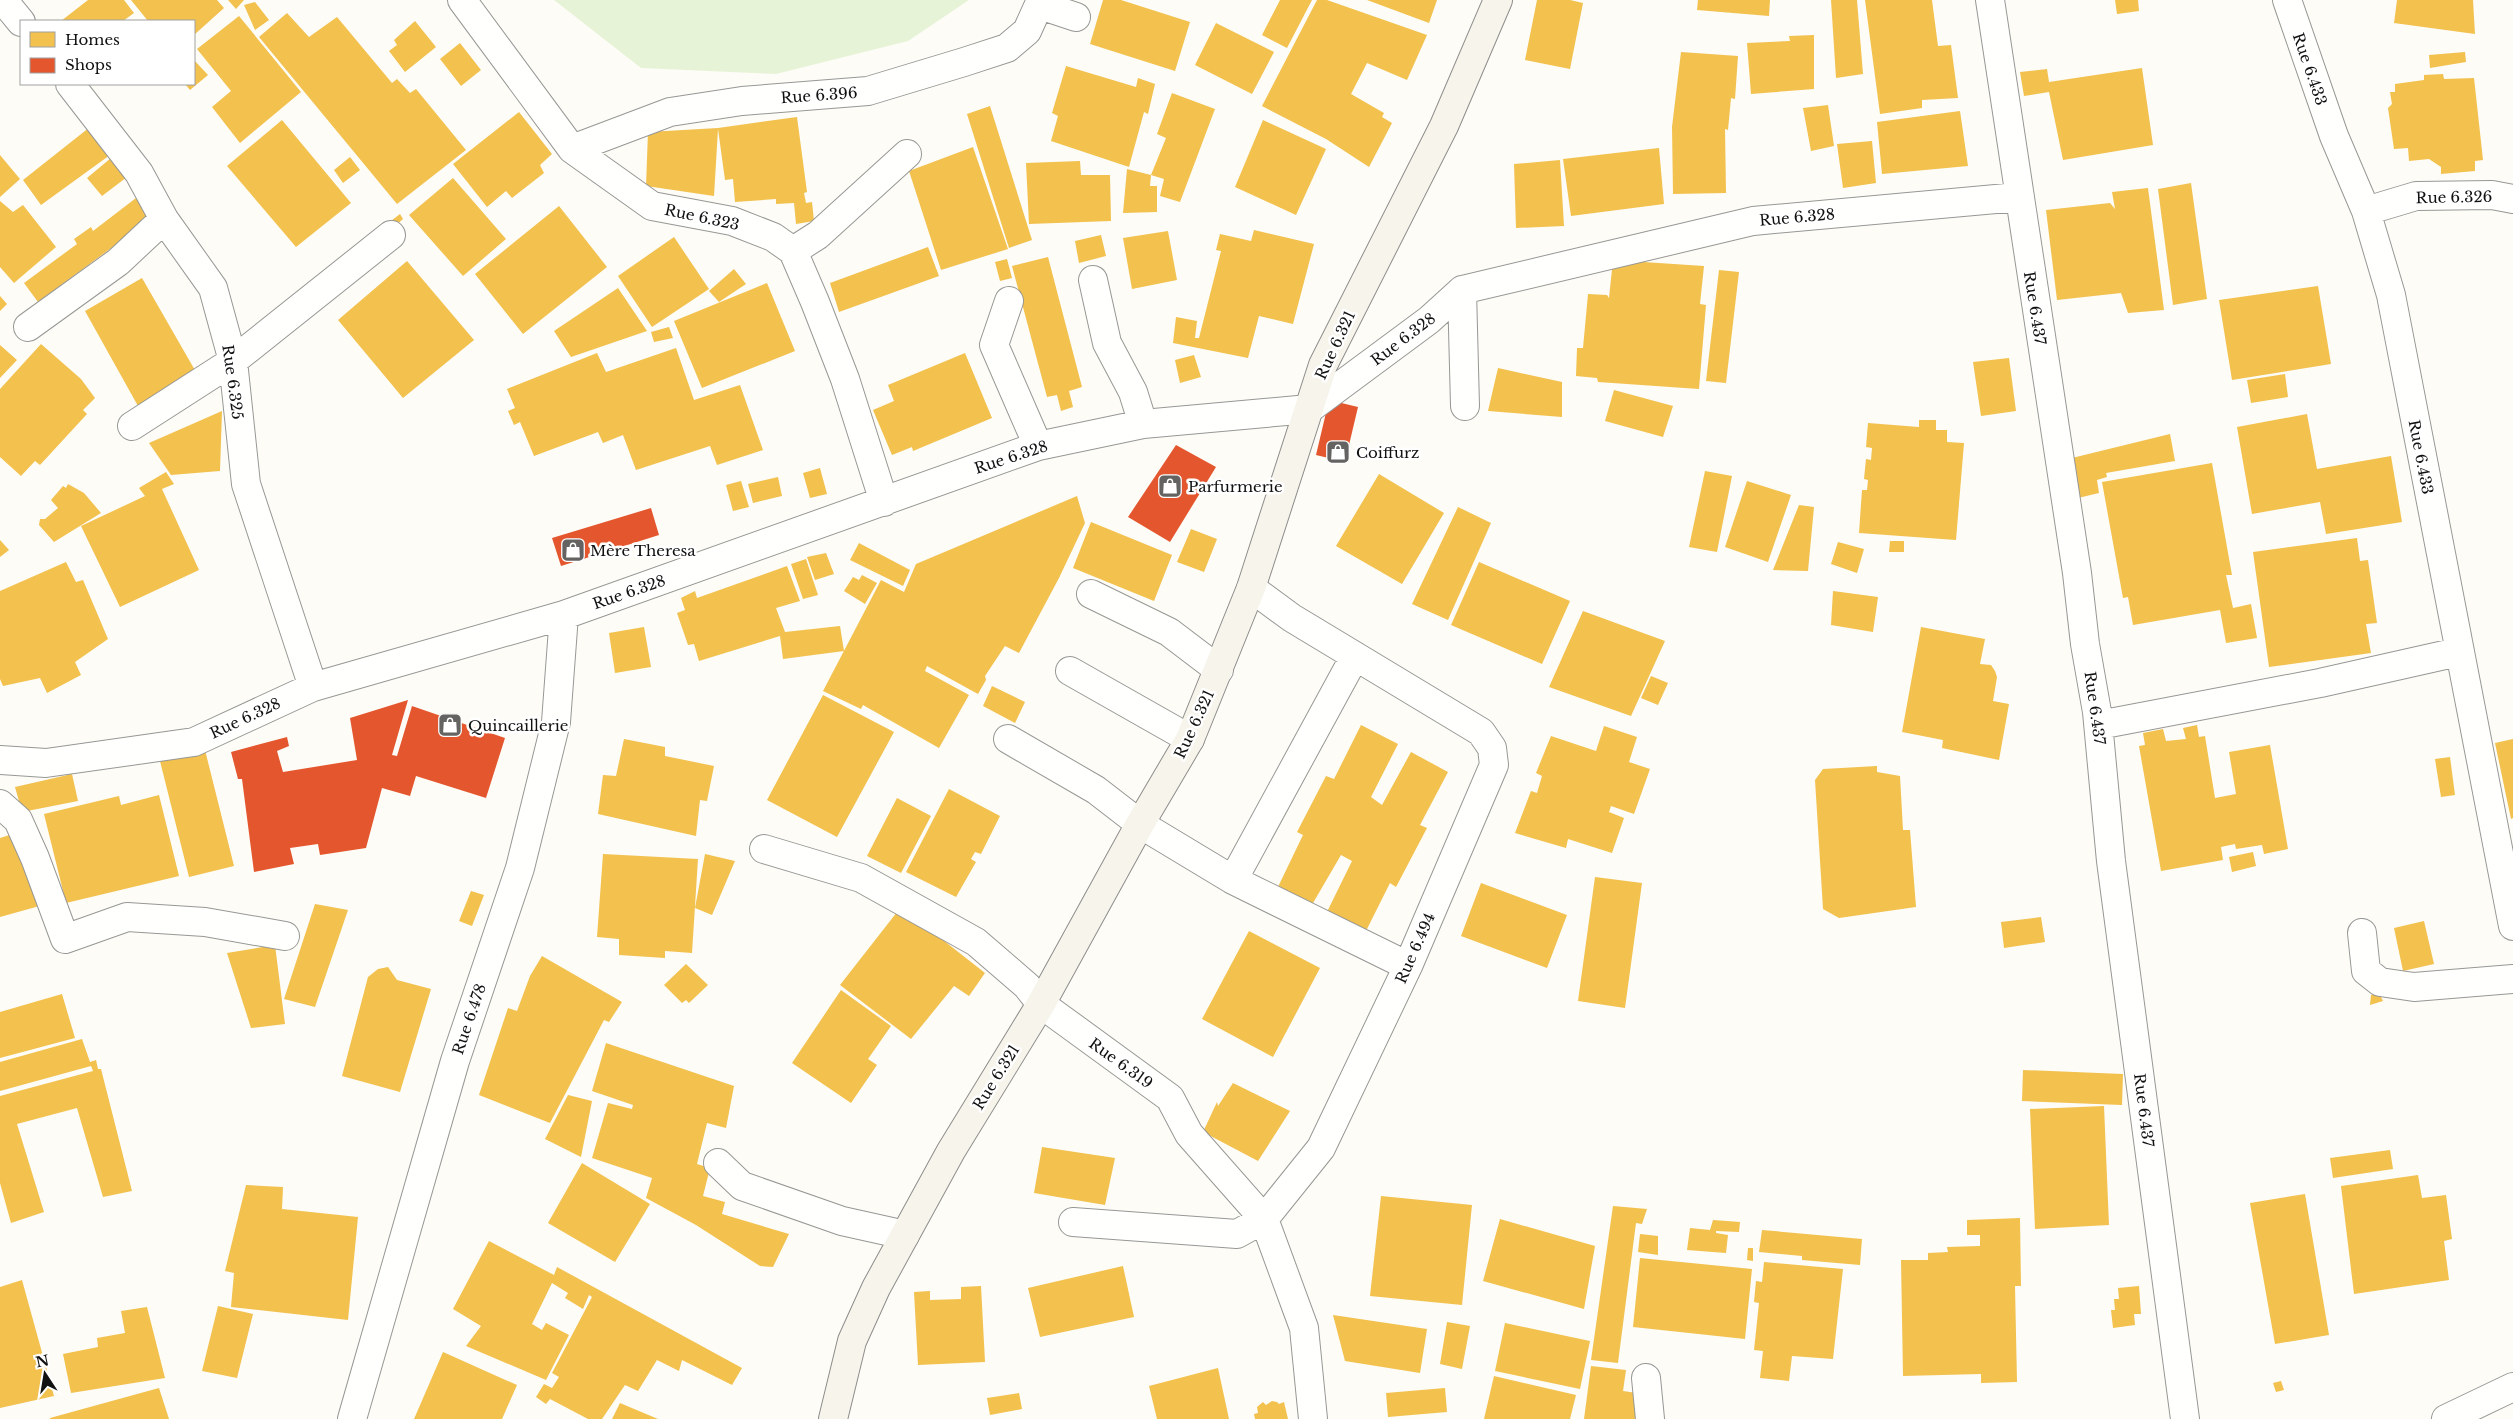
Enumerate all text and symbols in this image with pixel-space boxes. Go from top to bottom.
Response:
legend [20,20,195,85]
text: Homes [65,30,120,49]
street label: Rue 6.433 [2289,30,2331,108]
text: Shops [65,55,112,74]
street label: Rue 6.396 [780,83,858,107]
street label: Rue 6.326 [2416,187,2492,207]
street label: Rue 6.323 [663,200,741,234]
street label: Rue 6.328 [1758,204,1836,230]
street label: Rue 6.437 [2020,270,2050,346]
street label: Rue 6.321 [1311,308,1359,382]
street label: Rue 6.328 [1367,309,1439,369]
street label: Rue 6.325 [218,343,248,421]
street label: Rue 6.433 [2404,418,2438,496]
street label: Rue 6.328 [972,436,1050,478]
shop icon: Coiffurz [1325,439,1351,465]
place label: Coiffurz [1356,443,1419,462]
shop icon: Parfurmerie [1157,473,1183,499]
place label: Parfurmerie [1188,477,1283,496]
shop icon: Mère Theresa [560,537,586,563]
place label: Mère Theresa [590,541,696,560]
street label: Rue 6.328 [590,571,668,613]
street label: Rue 6.437 [2080,670,2110,746]
street label: Rue 6.321 [1170,687,1218,761]
street label: Rue 6.328 [207,693,283,743]
shop icon: Quincaillerie [437,712,463,738]
place label: Quincaillerie [468,716,568,735]
street label: Rue 6.494 [1391,910,1439,986]
street label: Rue 6.478 [448,981,490,1057]
street label: Rue 6.319 [1085,1034,1157,1092]
street label: Rue 6.321 [968,1041,1024,1113]
street label: Rue 6.437 [2130,1072,2158,1148]
north arrow [20,1349,70,1399]
text: N [34,1351,51,1371]

